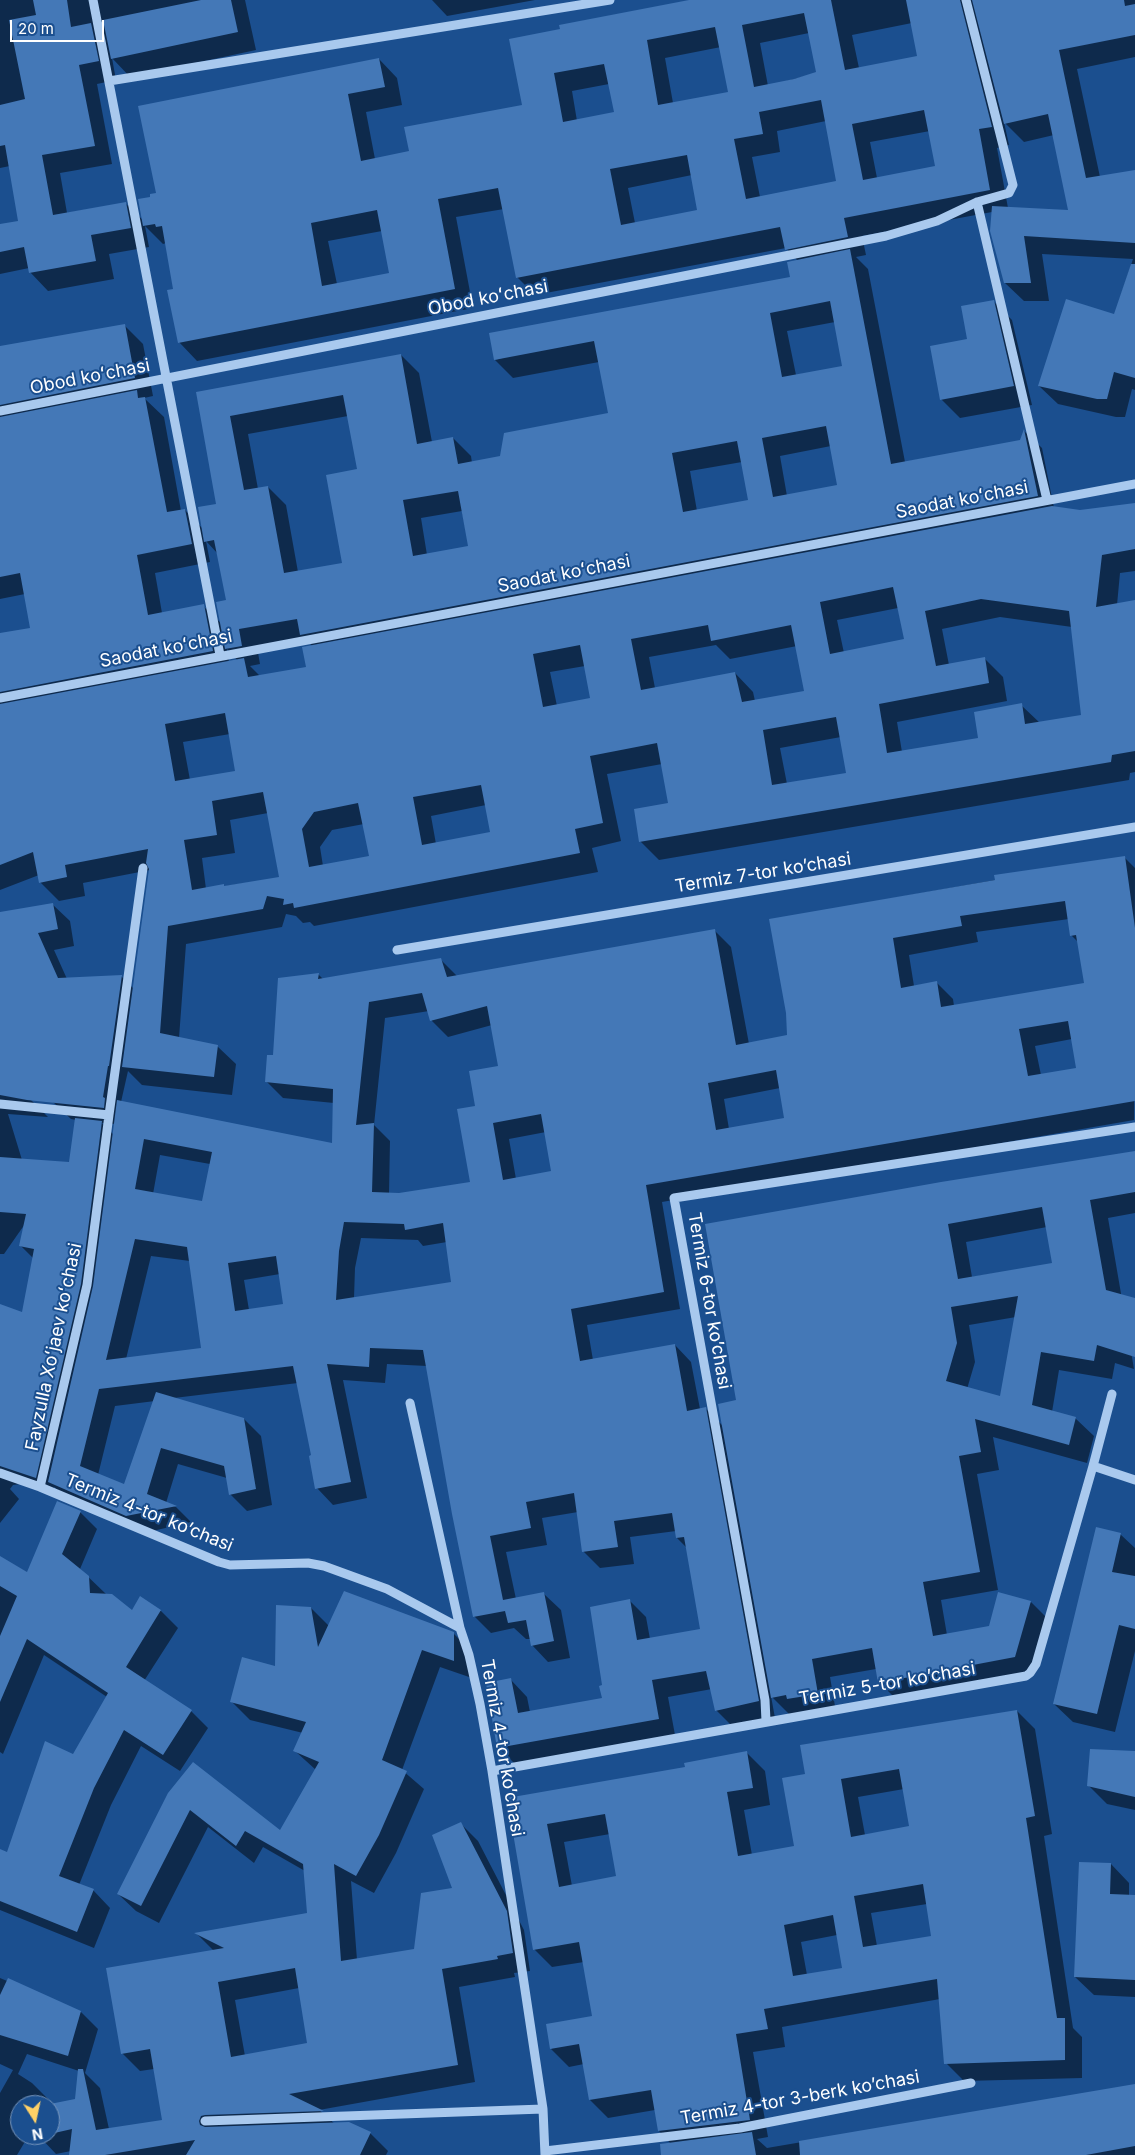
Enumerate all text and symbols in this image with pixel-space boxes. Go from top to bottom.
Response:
scale bar [12,10,106,42]
text: 20 m [18,19,54,38]
street label: Obod koʻchasi [426,276,550,320]
street label: Obod koʻchasi [28,355,152,399]
street label: Saodat koʻchasi [894,477,1030,523]
street label: Saodat koʻchasi [496,551,632,597]
street label: Saodat koʻchasi [98,626,234,672]
street label: Termiz 7-tor koʼchasi [673,848,853,898]
street label: Termiz 6-tor koʼchasi [683,1211,735,1391]
street label: Fayzulla Xoʻjaev koʻchasi [21,1241,87,1453]
street label: Termiz 4-tor koʼchasi [62,1469,236,1557]
street label: Termiz 4-tor koʼchasi [476,1658,528,1838]
street label: Termiz 5-tor koʼchasi [797,1658,977,1710]
street label: Termiz 4-tor 3-berk koʼchasi [679,2066,921,2130]
north arrow [10,2095,60,2145]
text: N [31,2125,44,2144]

